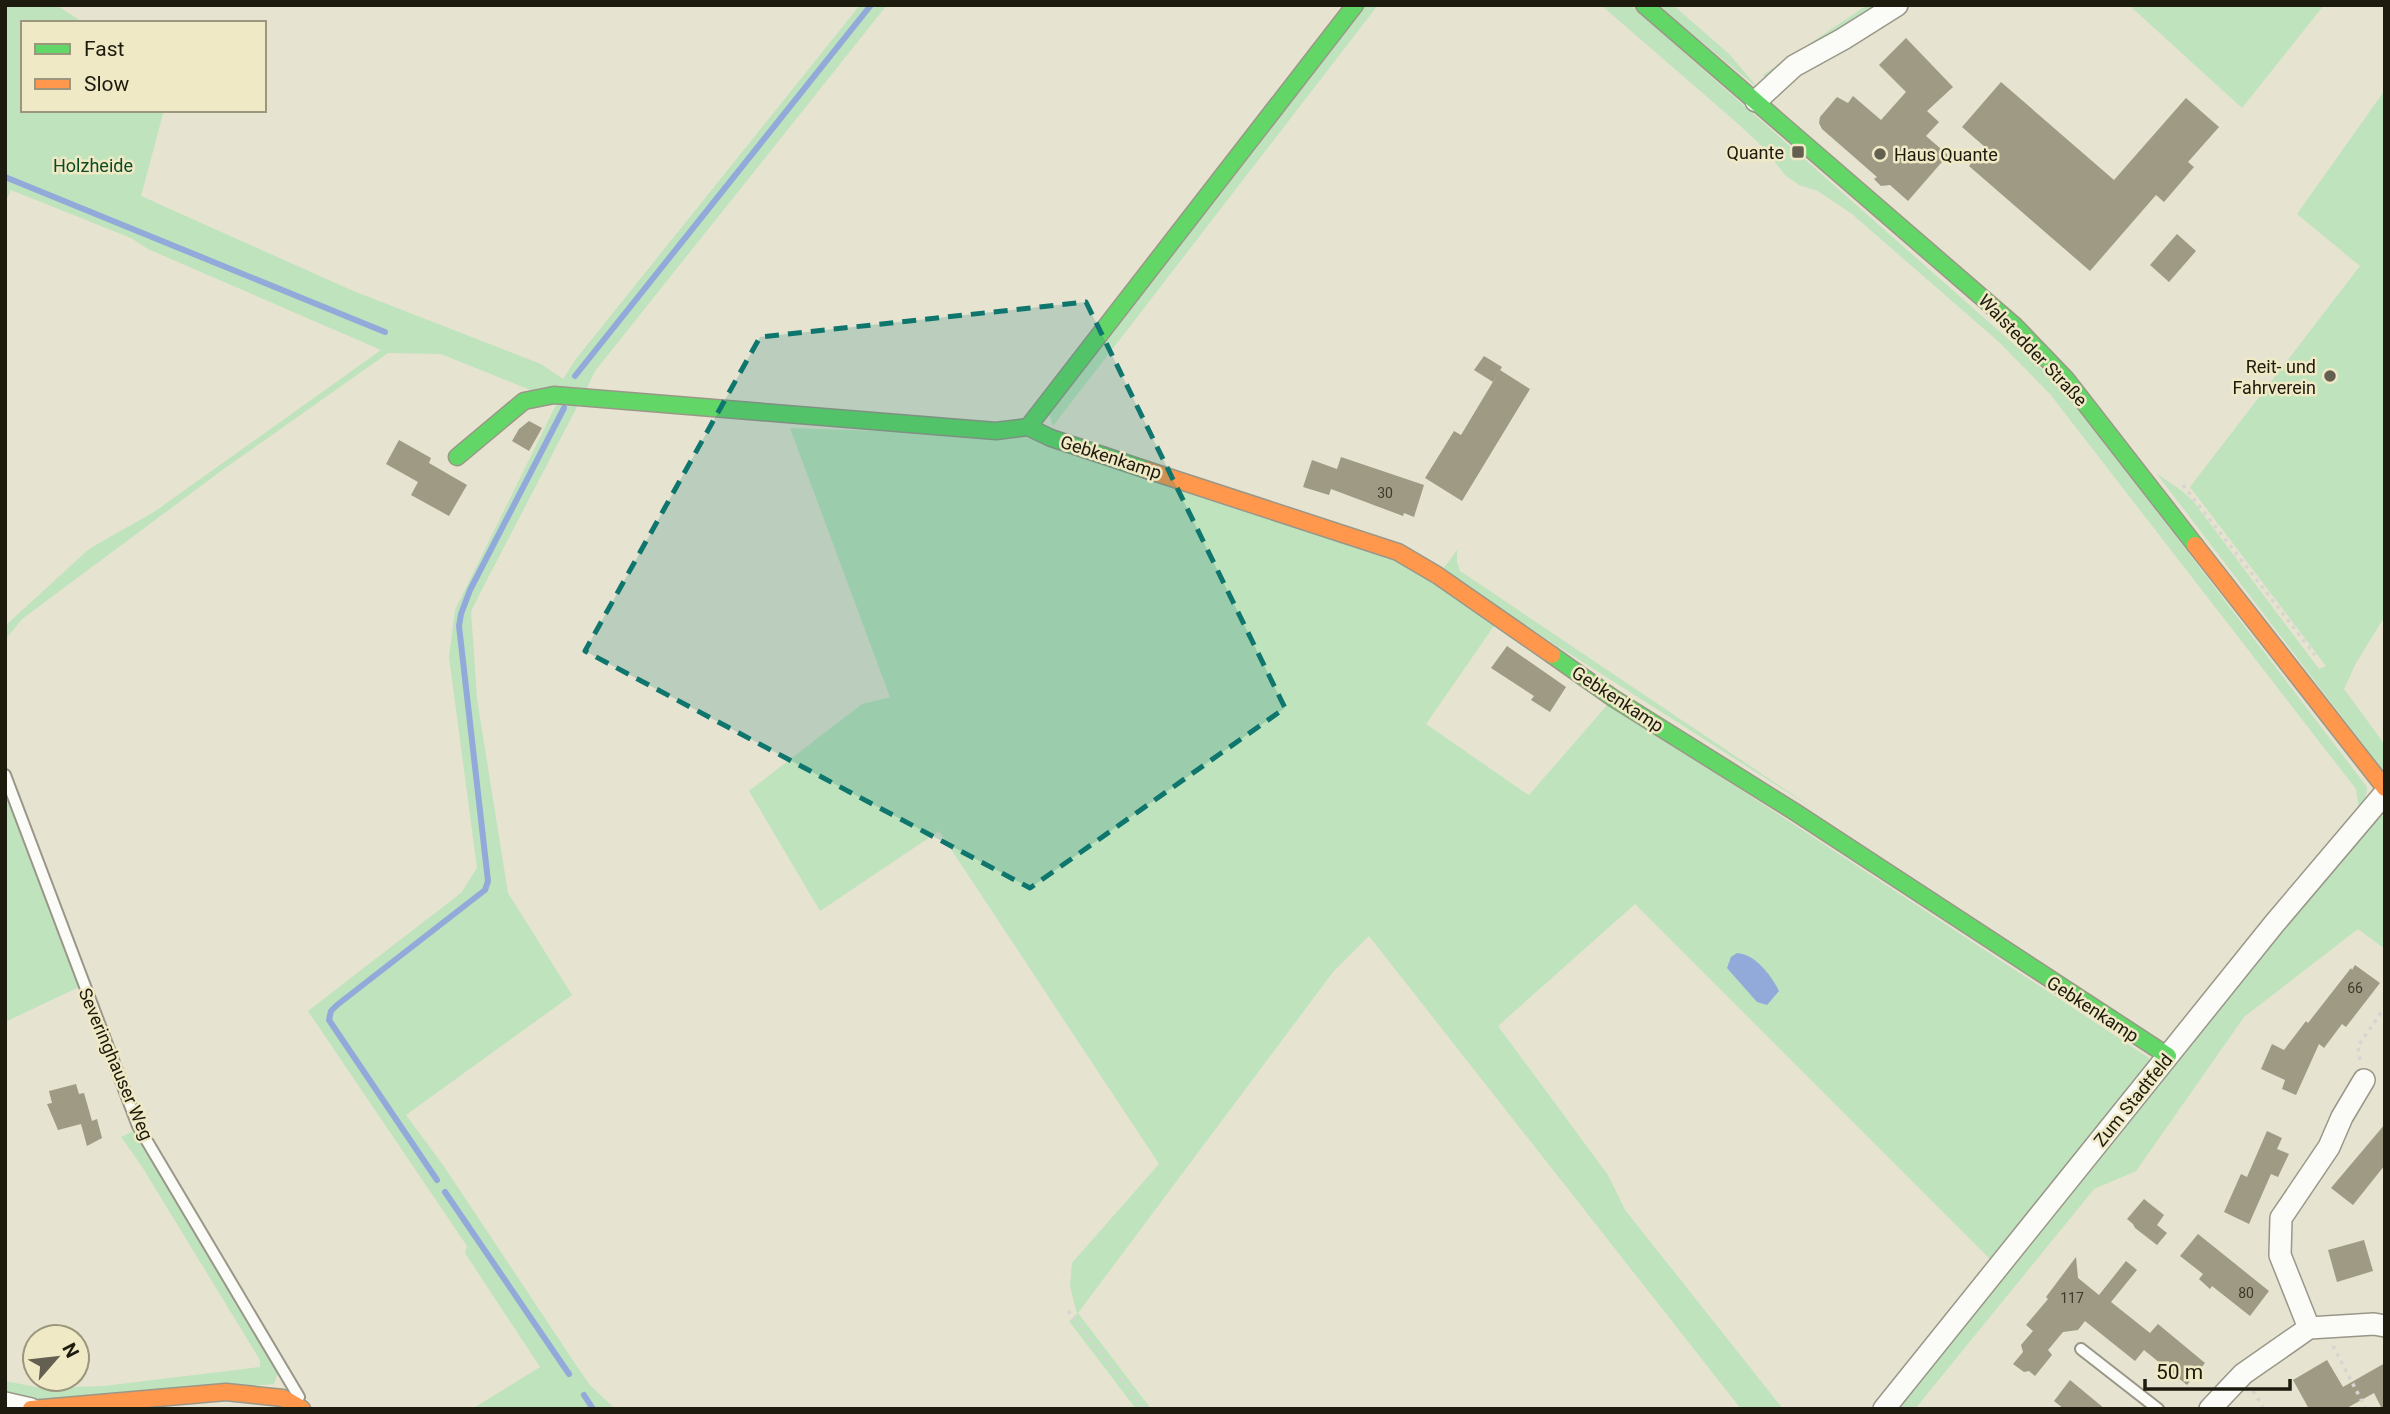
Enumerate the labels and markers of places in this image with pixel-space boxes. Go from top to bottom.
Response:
place label: Quante [1727,142,1784,163]
marker: Quante [1790,144,1806,160]
place label: Haus Quante [1894,144,1998,165]
marker: Haus Quante [1872,146,1888,162]
place label: Reit- und Fahrverein [2232,356,2316,398]
marker: Reit- und Fahrverein [2322,368,2338,384]

